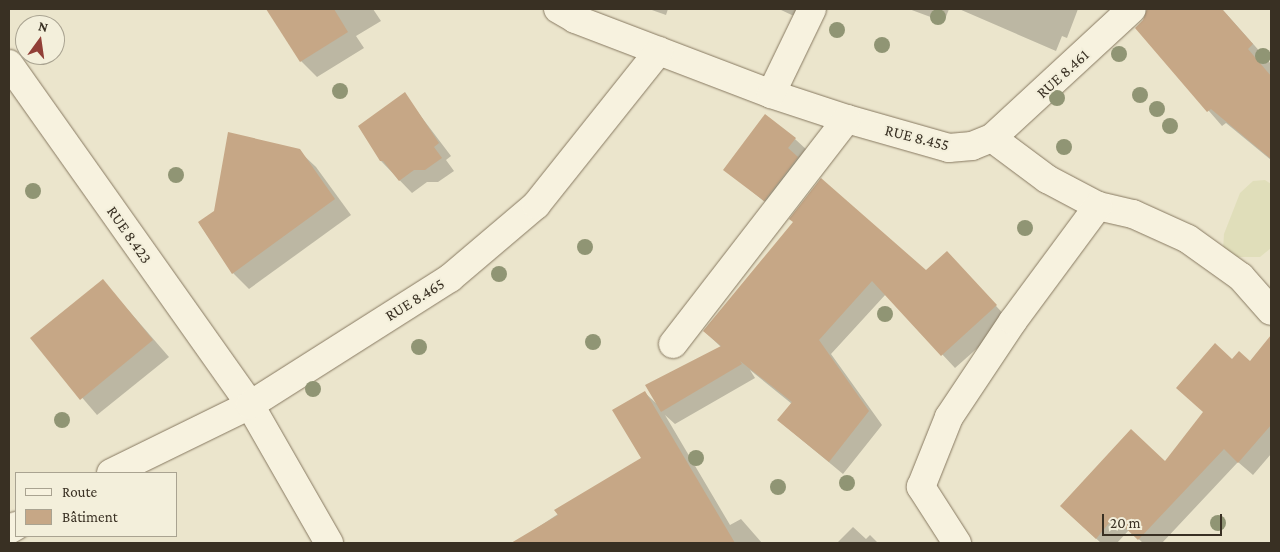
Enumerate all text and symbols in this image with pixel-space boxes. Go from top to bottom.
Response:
north arrow [15,15,65,65]
text: N [37,17,50,35]
street label: RUE 8.461 [1033,45,1093,103]
street label: RUE 8.455 [883,121,951,155]
street label: RUE 8.423 [102,203,156,267]
street label: RUE 8.465 [382,274,448,326]
legend [15,472,178,537]
text: Route [62,484,97,500]
scale bar [1105,504,1225,536]
text: Bâtiment [62,509,118,525]
text: 20 m [1110,515,1141,531]

